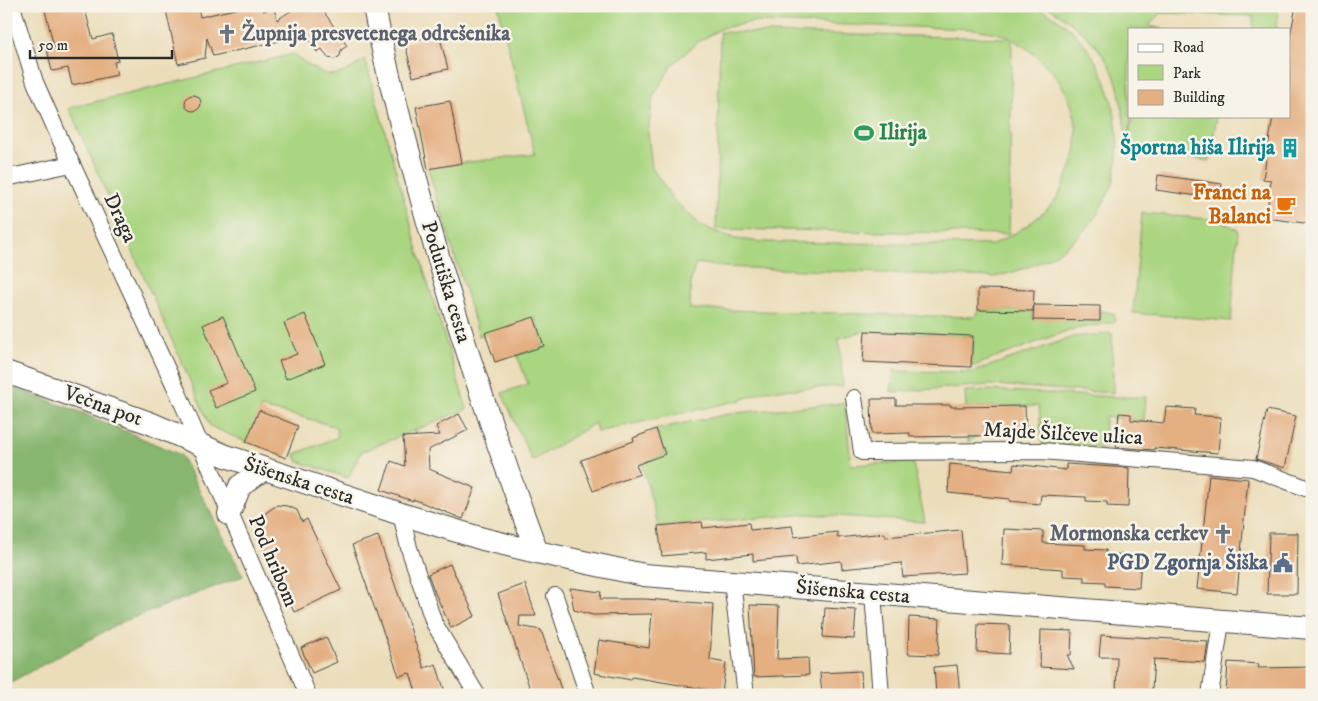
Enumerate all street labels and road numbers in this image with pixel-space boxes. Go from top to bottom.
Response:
street label: Draga [97,189,143,247]
street label: Podutiška cesta [415,218,477,346]
street label: Večna pot [59,379,146,432]
street label: Majde Šilčeve ulica [983,415,1143,451]
street label: Šišenska cesta [241,449,358,511]
street label: Pod hribom [242,511,304,611]
street label: Šišenska cesta [795,572,911,610]

